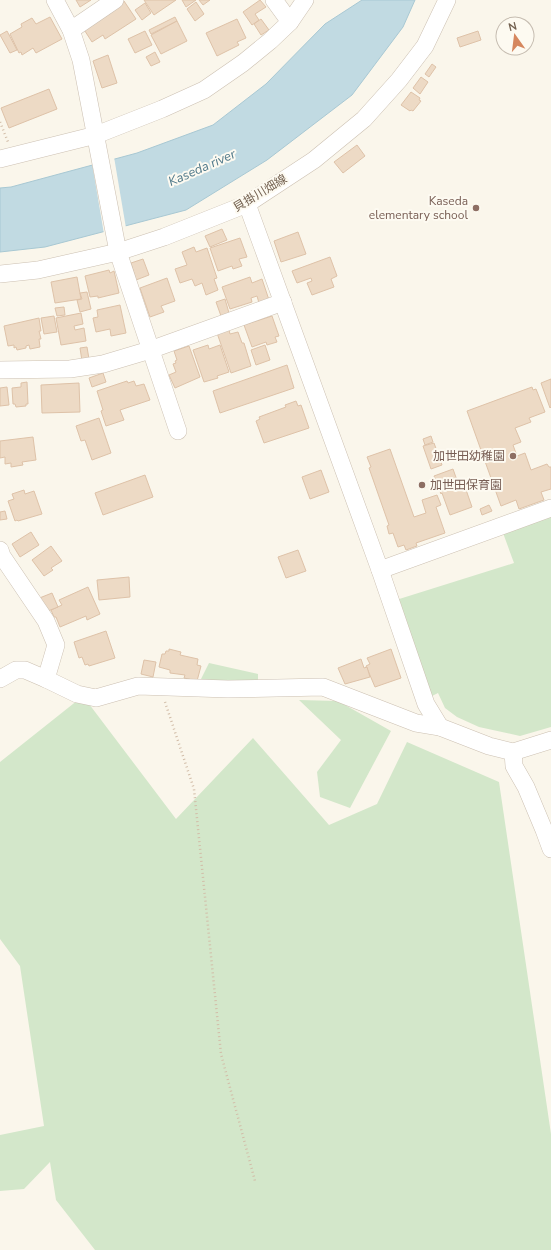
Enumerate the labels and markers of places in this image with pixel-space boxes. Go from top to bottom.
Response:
place label: Kaseda elementary school [369,193,468,223]
marker: Kaseda elementary school [471,203,481,213]
place label: 加世田幼稚園 [433,448,505,464]
marker: 加世田幼稚園 [508,451,518,461]
place label: 加世田保育園 [430,477,502,493]
marker: 加世田保育園 [417,480,427,490]

